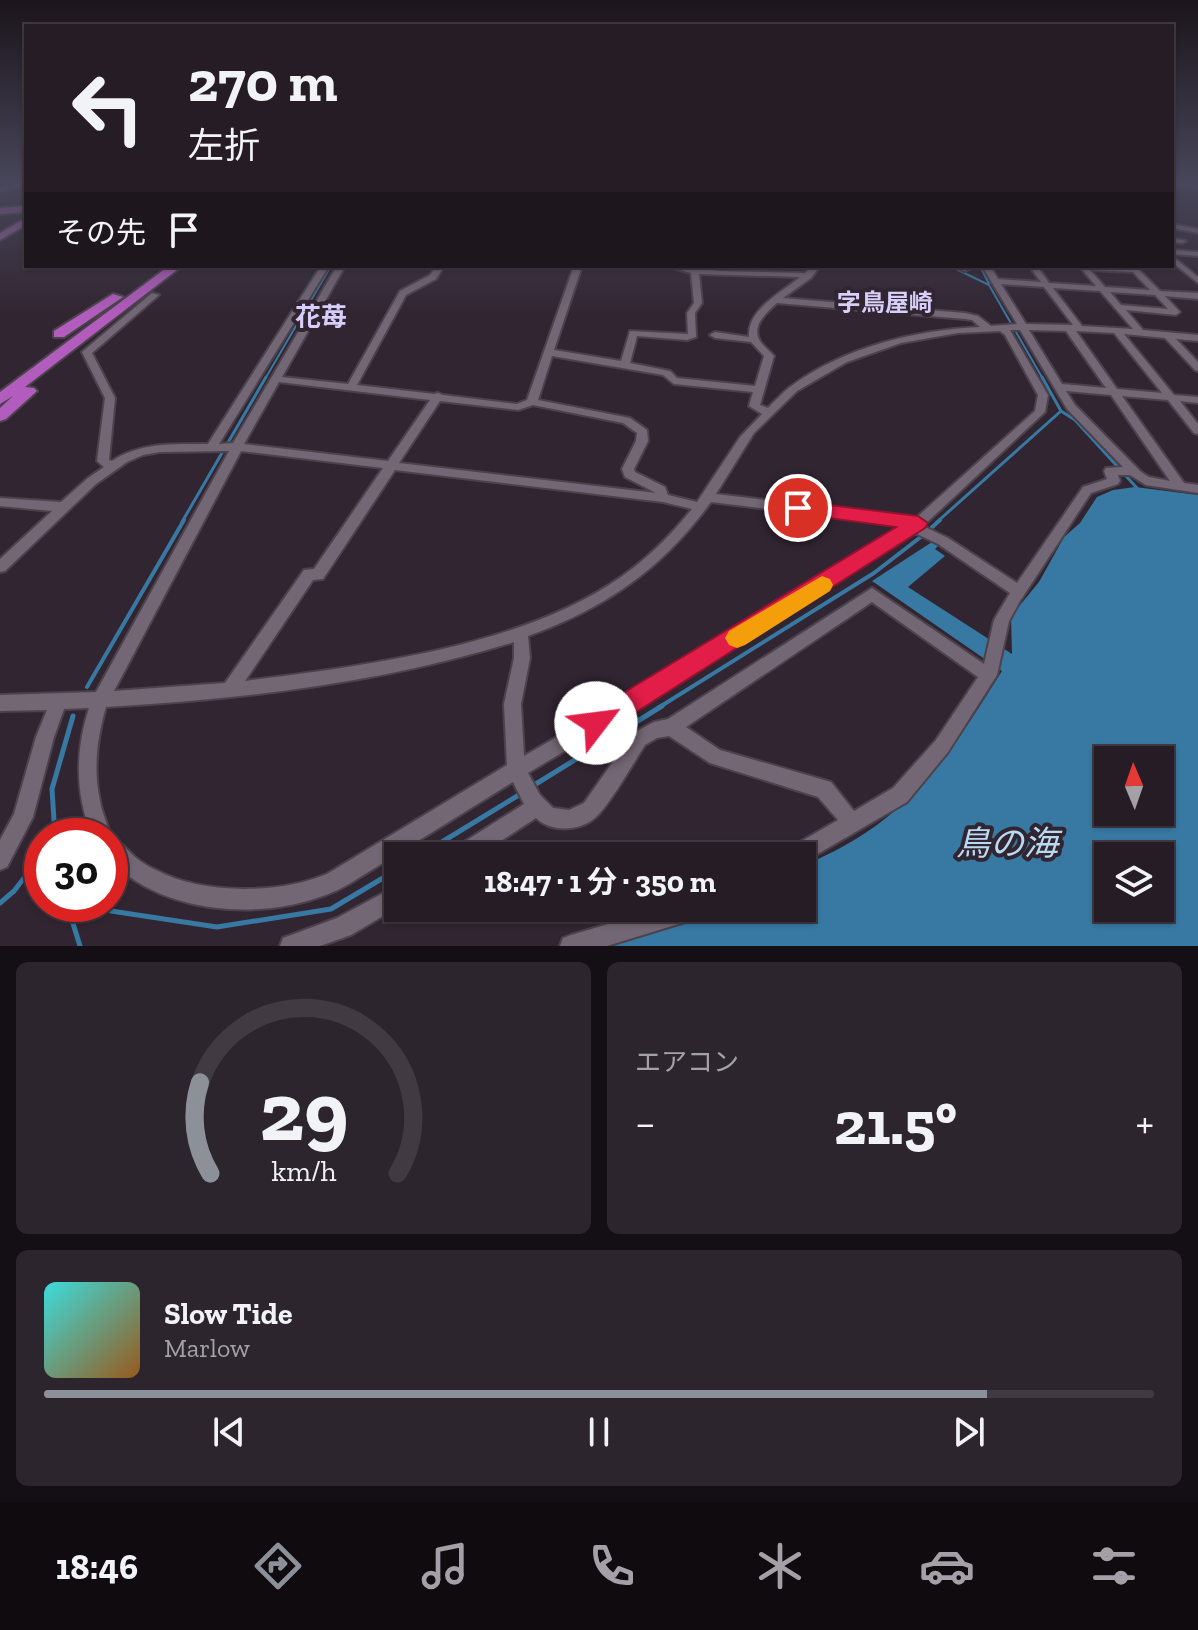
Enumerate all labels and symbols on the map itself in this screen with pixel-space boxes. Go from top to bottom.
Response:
district label: 字鳥屋崎 [837,288,933,317]
district label: 花苺 [295,301,347,333]
pin [764,474,832,542]
position arrow [554,681,638,765]
north arrow [1094,746,1174,826]
speed limit sign: 30 [24,818,128,922]
water label: 鳥の海 [956,823,1063,864]

